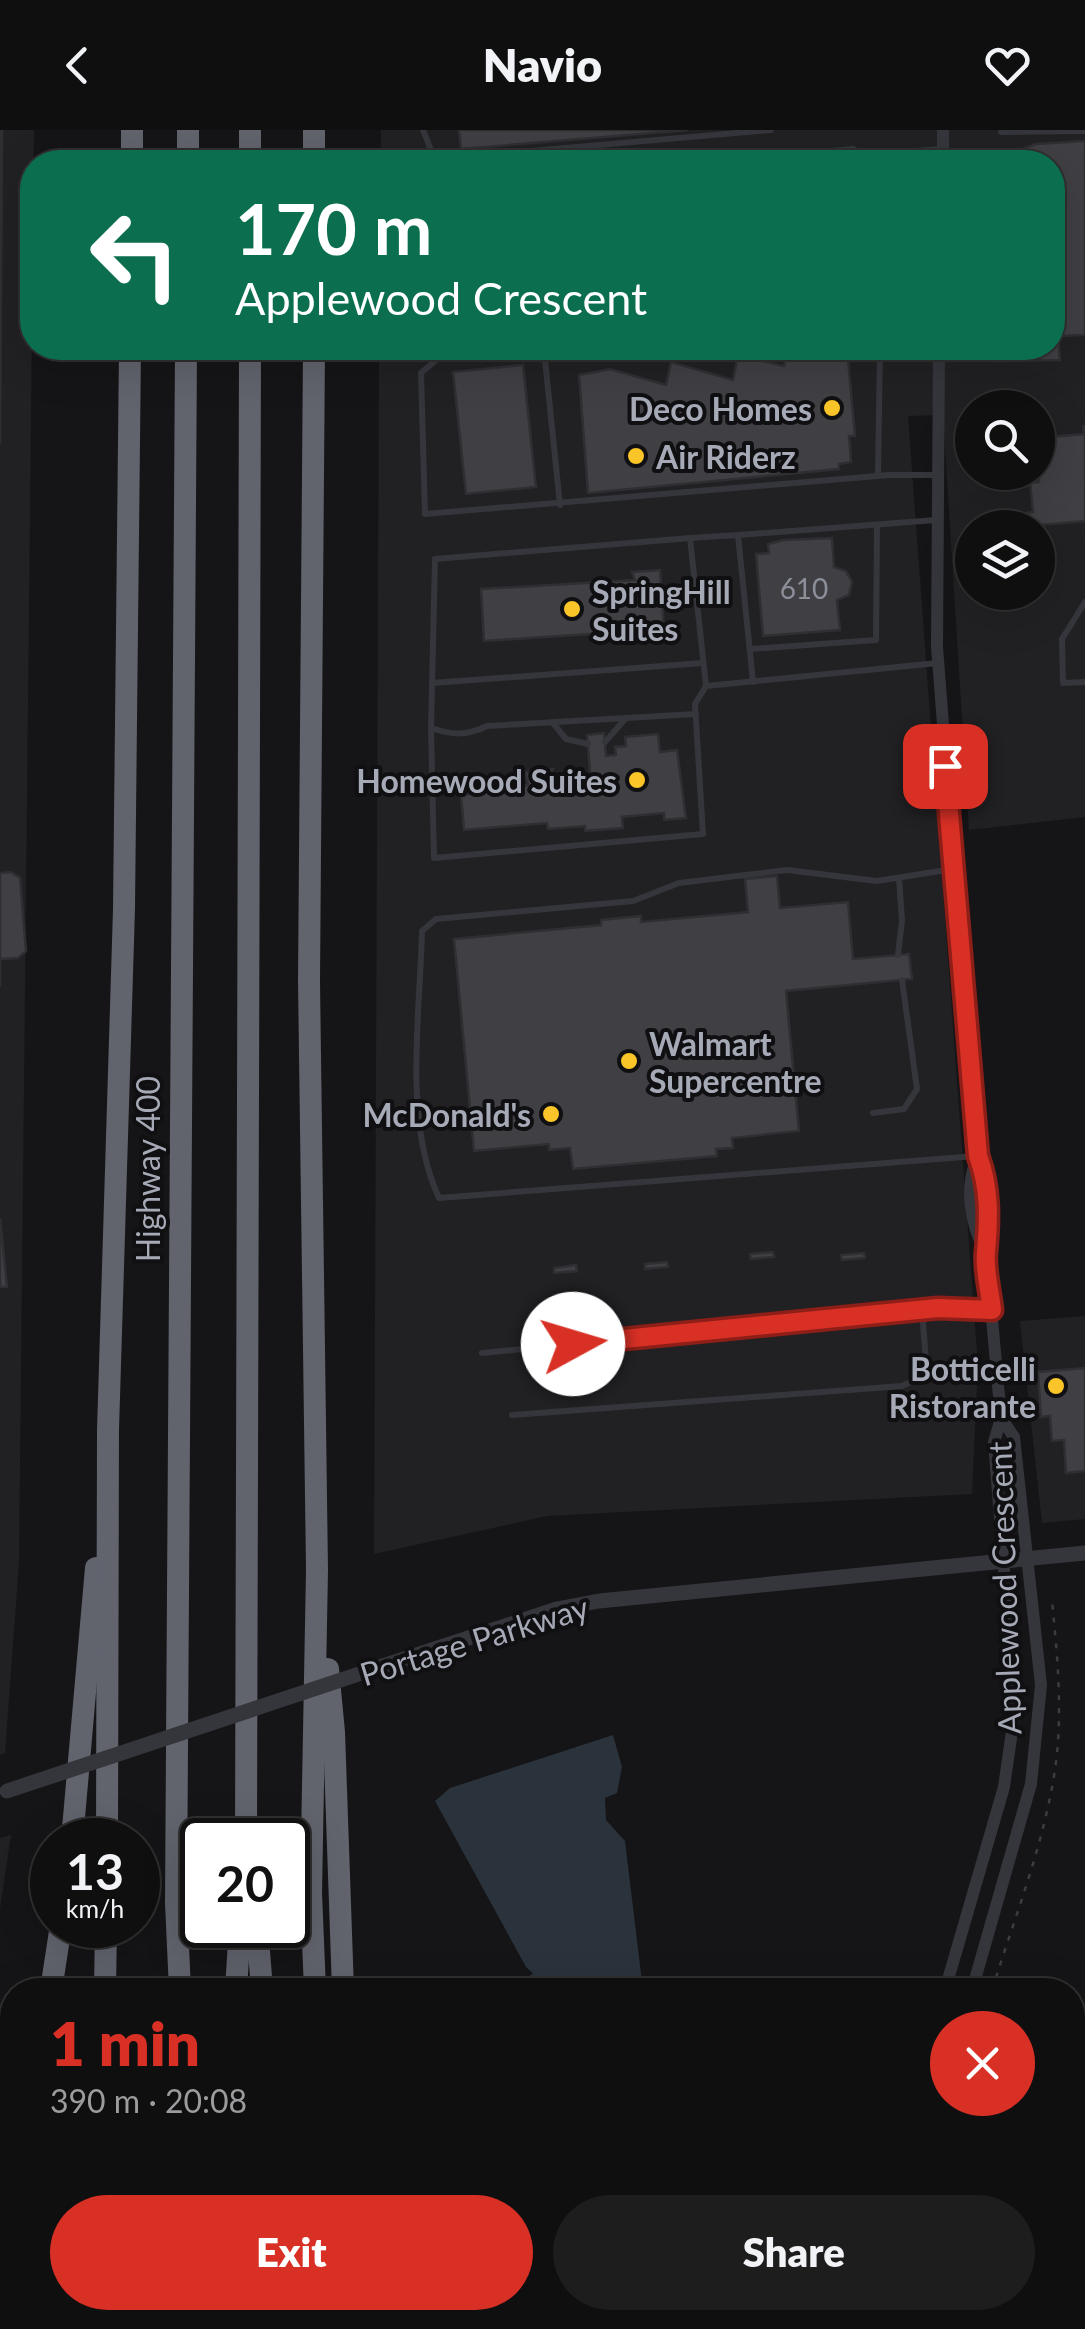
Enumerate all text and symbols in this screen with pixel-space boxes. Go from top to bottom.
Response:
icon: back [50,38,105,93]
text: Navio [483,38,602,92]
icon: heart [980,38,1035,93]
text: 170 m [235,186,432,270]
icon: left [70,190,200,320]
text: Applewood Crescent [235,271,647,325]
place label: Deco Homes [629,389,812,428]
map controls [955,390,1055,610]
button: search [955,390,1055,490]
marker: Deco Homes [821,397,843,419]
place label: Air Riderz [655,437,796,476]
marker: Air Riderz [625,445,647,467]
button: layers [955,510,1055,610]
house number: 610 [780,571,828,605]
place label: SpringHill Suites [592,572,731,648]
marker: SpringHill Suites [561,598,583,620]
pin [903,724,988,809]
icon: arrive [918,739,973,794]
place label: Homewood Suites [356,761,617,800]
marker: Homewood Suites [626,769,648,791]
place label: Walmart Supercentre [649,1024,822,1100]
marker: Walmart Supercentre [618,1050,640,1072]
street label: Highway 400 [128,1076,167,1262]
place label: McDonald's [363,1095,531,1134]
marker: McDonald's [540,1103,562,1125]
position arrow [521,1292,625,1396]
place label: Botticelli Ristorante [889,1349,1036,1425]
marker: Botticelli Ristorante [1045,1375,1067,1397]
street label: Applewood Crescent [979,1440,1029,1735]
street label: Portage Parkway [355,1587,593,1693]
speed limit sign: 20 [180,1818,310,1948]
text: 13 [66,1841,124,1901]
text: km/h [66,1893,124,1923]
text: 1 min [50,2007,200,2079]
button: close [930,2011,1035,2116]
text: 390 m · 20:08 [50,2081,247,2120]
button: Exit [50,2195,533,2310]
button: Share [553,2195,1035,2310]

